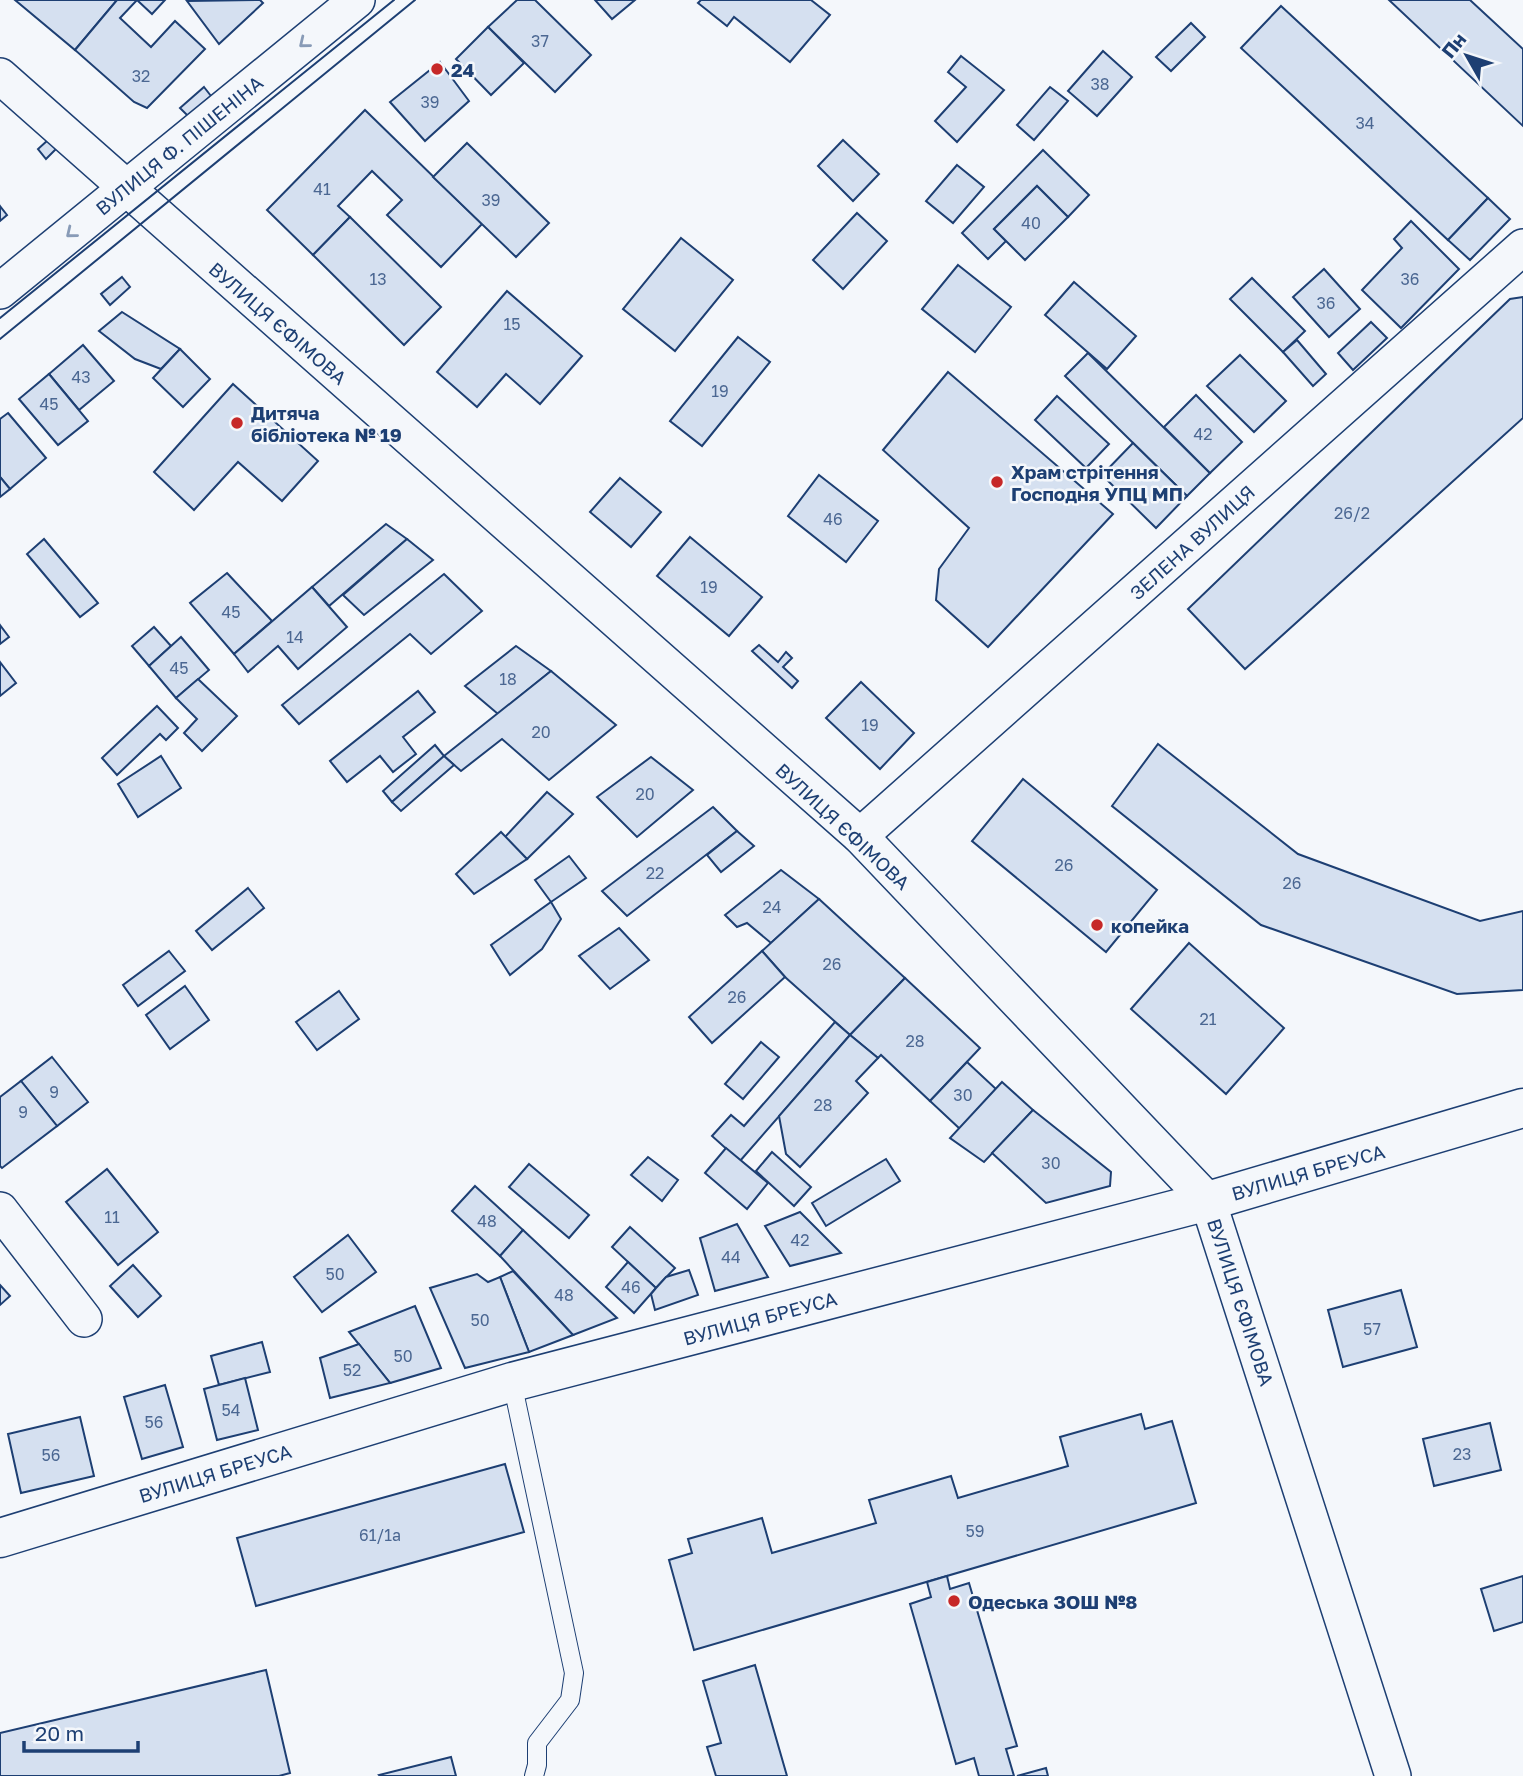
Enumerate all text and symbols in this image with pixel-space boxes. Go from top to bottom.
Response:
north arrow [1432,21,1502,91]
text: Пн [1436,28,1470,62]
house number: 37 [531,31,549,51]
one-way arrow [300,35,313,47]
place label: 24 [451,58,475,81]
marker: 24 [429,61,445,77]
house number: 32 [132,66,150,86]
street label: ВУЛИЦЯ Ф. ПІШЕНІНА [91,70,267,219]
house number: 38 [1090,74,1110,94]
house number: 39 [420,92,440,112]
house number: 34 [1355,113,1375,133]
house number: 41 [313,179,331,199]
house number: 39 [481,190,501,210]
house number: 40 [1021,213,1041,233]
one-way arrow [66,225,78,238]
street label: ВУЛИЦЯ ЄФІМОВА [204,257,352,389]
house number: 13 [369,269,387,289]
house number: 36 [1400,269,1420,289]
house number: 36 [1316,293,1336,313]
house number: 15 [503,314,521,334]
house number: 43 [71,367,91,387]
house number: 19 [711,381,729,401]
house number: 45 [39,394,59,414]
place label: Дитяча бібліотека № 19 [251,401,402,446]
marker: Дитяча бібліотека № 19 [229,415,245,431]
house number: 42 [1193,424,1213,444]
place label: Храм стрітення Господня УПЦ МП [1011,460,1183,505]
marker: Храм стрітення Господня УПЦ МП [989,474,1005,490]
street label: ЗЕЛЕНА ВУЛИЦЯ [1125,480,1259,604]
house number: 26/2 [1334,503,1370,523]
house number: 46 [823,509,843,529]
house number: 19 [700,577,718,597]
house number: 45 [221,602,241,622]
house number: 14 [286,627,304,647]
house number: 45 [169,658,189,678]
house number: 18 [499,669,517,689]
house number: 19 [861,715,879,735]
house number: 20 [531,722,551,742]
street label: ВУЛИЦЯ ЄФІМОВА [771,758,915,894]
house number: 20 [635,784,655,804]
house number: 26 [1055,855,1073,875]
house number: 22 [646,863,664,883]
house number: 26 [1283,873,1301,893]
house number: 24 [762,897,782,917]
place label: копейка [1111,914,1189,937]
marker: копейка [1089,917,1105,933]
house number: 26 [823,954,841,974]
house number: 26 [728,987,746,1007]
house number: 21 [1199,1009,1217,1029]
house number: 28 [905,1031,925,1051]
house number: 9 [49,1082,59,1102]
house number: 30 [953,1085,973,1105]
house number: 28 [813,1095,833,1115]
house number: 9 [18,1102,28,1122]
street label: ВУЛИЦЯ БРЕУСА [1229,1139,1388,1205]
house number: 30 [1041,1153,1061,1173]
house number: 11 [104,1207,120,1227]
house number: 48 [477,1211,497,1231]
street label: ВУЛИЦЯ ЄФІМОВА [1203,1215,1279,1389]
house number: 42 [790,1230,810,1250]
house number: 44 [721,1247,741,1267]
house number: 50 [325,1264,345,1284]
house number: 46 [621,1277,641,1297]
house number: 48 [554,1285,574,1305]
street label: ВУЛИЦЯ БРЕУСА [681,1286,840,1350]
house number: 50 [470,1310,490,1330]
house number: 57 [1363,1319,1381,1339]
house number: 50 [393,1346,413,1366]
house number: 52 [343,1360,361,1380]
house number: 54 [221,1400,241,1420]
house number: 56 [145,1412,163,1432]
street label: ВУЛИЦЯ БРЕУСА [136,1439,294,1507]
house number: 23 [1453,1444,1471,1464]
house number: 56 [42,1445,60,1465]
house number: 59 [966,1521,984,1541]
house number: 61/1а [359,1525,401,1545]
place label: Одеська ЗОШ №8 [968,1590,1137,1613]
marker: Одеська ЗОШ №8 [946,1593,962,1609]
scale bar [24,1710,138,1754]
text: 20 m [35,1720,84,1746]

